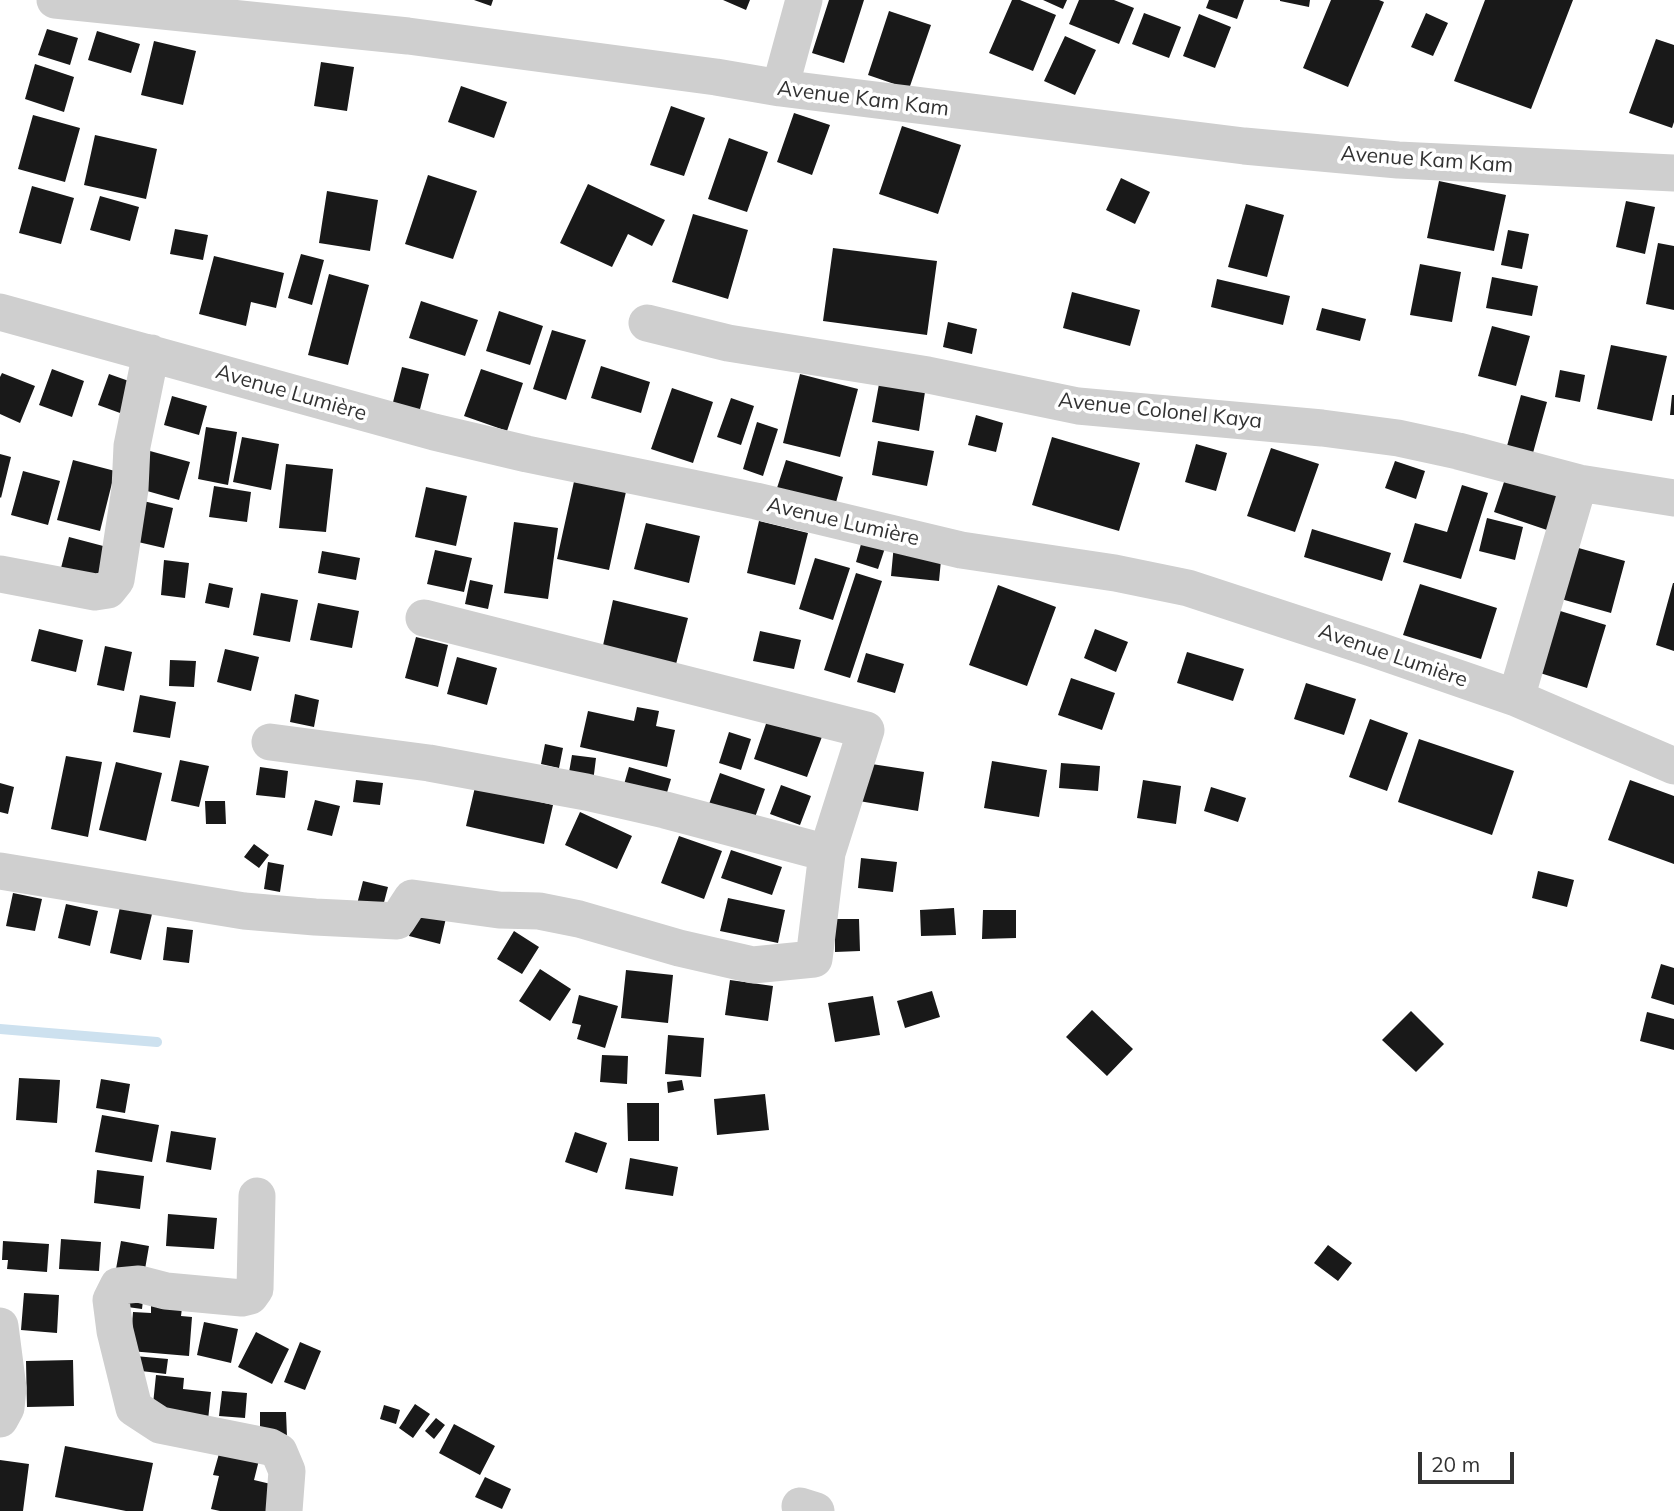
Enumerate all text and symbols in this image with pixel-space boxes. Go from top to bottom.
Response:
street label: Avenue Kam Kam [776,76,950,122]
street label: Avenue Kam Kam [1340,141,1514,179]
street label: Avenue Lumière [213,359,369,427]
street label: Avenue Colonel Kaya [1057,388,1263,434]
street label: Avenue Lumière [764,492,922,552]
street label: Avenue Lumière [1315,619,1471,693]
scale bar [1422,1438,1518,1482]
text: 20 m [1431,1451,1480,1477]

